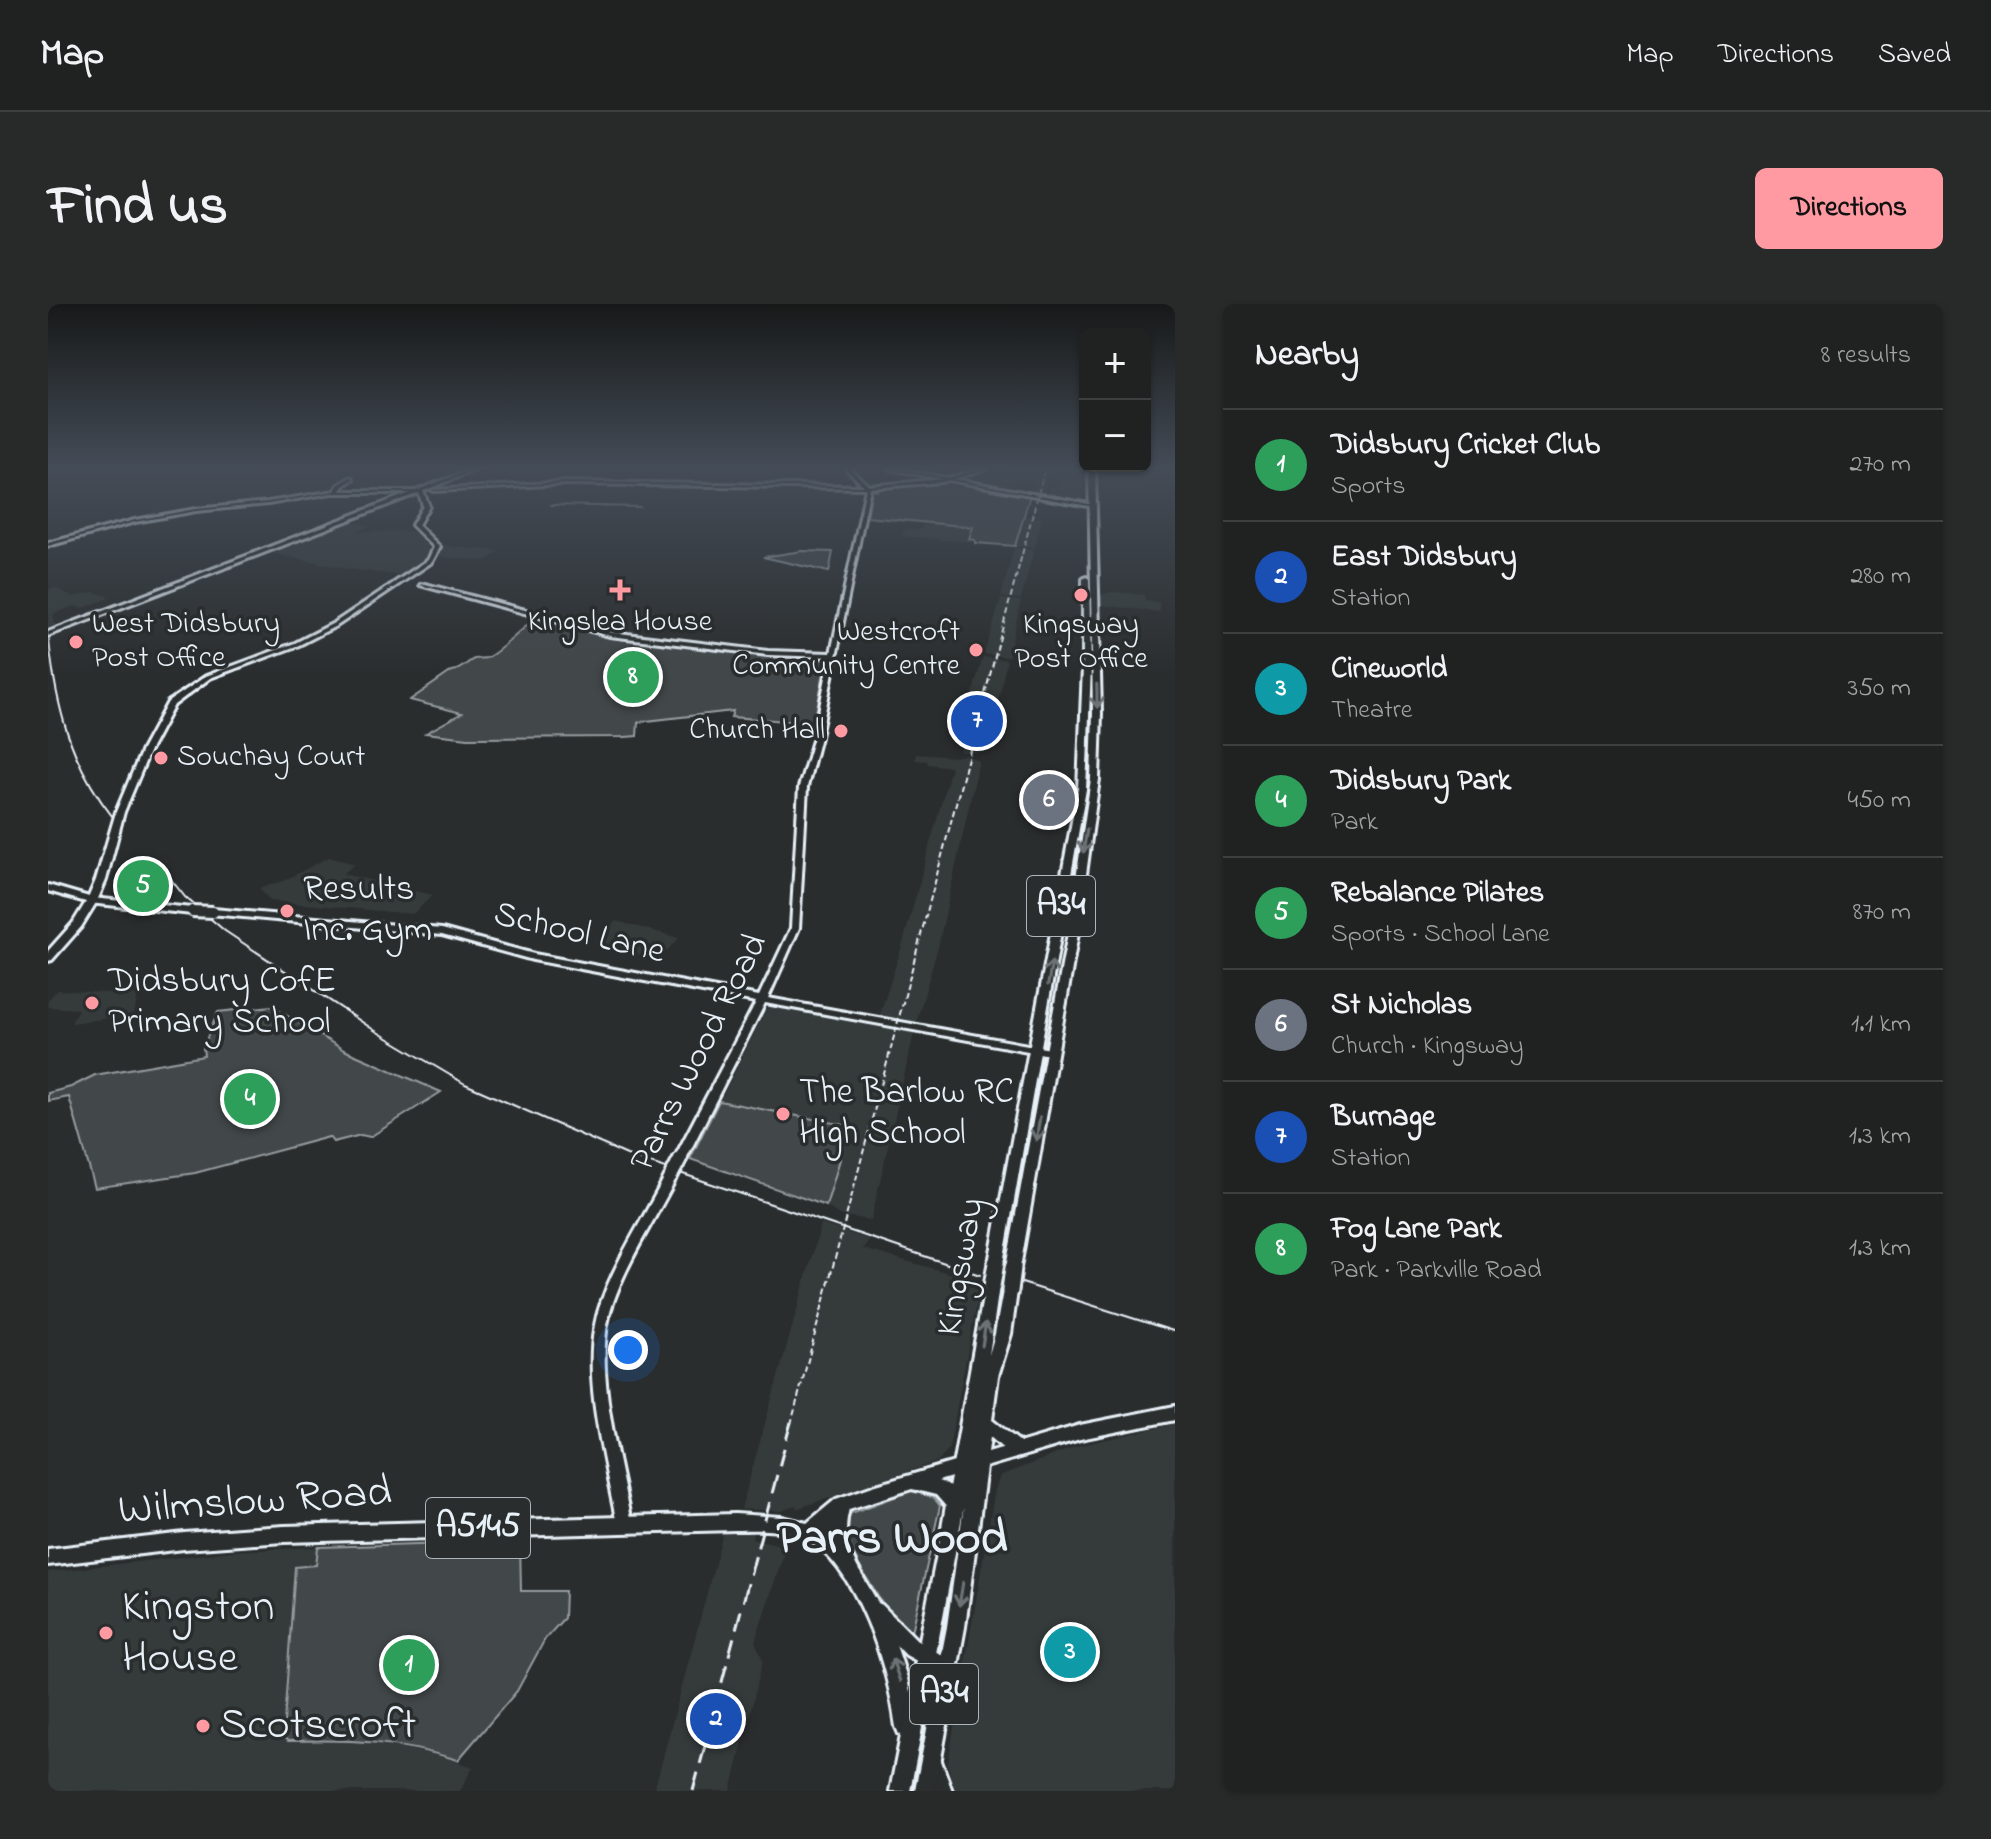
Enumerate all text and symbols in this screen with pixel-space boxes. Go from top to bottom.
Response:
text: Map [40,27,104,83]
text: Map [1626,35,1674,76]
text: Directions [1718,35,1834,76]
text: Saved [1878,35,1951,76]
text: Find us [48,168,228,249]
button: Directions [1755,168,1943,249]
map controls [1079,328,1151,472]
button: + [1079,328,1151,400]
text: Nearby [1255,331,1359,381]
text: 8 results [1821,337,1911,375]
button: − [1079,400,1151,472]
text: Didsbury Cricket Club [1331,424,1600,468]
text: 1 [1277,446,1285,484]
text: 270 m [1849,446,1911,484]
text: Sports [1331,468,1405,506]
text: East Didsbury [1331,536,1517,580]
text: 2 [1275,558,1287,596]
text: 280 m [1850,558,1911,596]
marker: Kingslea House [609,579,631,601]
text: Station [1331,580,1410,618]
marker: Kingsway Post Office [1072,586,1090,604]
place label: Kingslea House [528,601,713,645]
place label: West Didsbury Post Office [92,603,280,681]
place label: Kingsway Post Office [1014,604,1148,682]
place label: Westcroft Community Centre [732,611,961,689]
marker: West Didsbury Post Office [67,633,85,651]
marker: Westcroft Community Centre [967,641,985,659]
pin: 8 [607,647,659,707]
text: Cineworld [1331,648,1447,692]
text: 3 [1276,670,1286,708]
text: 350 m [1847,670,1911,708]
one-way arrow [1089,682,1105,709]
pin: 7 [951,691,1003,751]
text: Theatre [1331,692,1412,730]
place label: Church Hall [689,709,825,753]
marker: Church Hall [832,722,850,740]
place label: Souchay Court [177,736,365,780]
marker: Souchay Court [152,749,170,767]
text: Didsbury Park [1331,760,1511,804]
pin: 6 [1023,770,1075,830]
text: 4 [1276,782,1286,820]
text: 450 m [1848,782,1911,820]
text: Park [1331,804,1378,842]
one-way arrow [1077,828,1092,853]
pin: 5 [117,856,169,916]
place label: Results Inc. Gym [303,864,432,958]
text: Rebalance Pilates [1331,872,1544,916]
road number: A34 [1027,876,1095,936]
street label: School Lane [488,889,671,980]
text: 5 [1274,894,1288,932]
text: 870 m [1853,894,1911,932]
marker: Results Inc. Gym [278,902,296,920]
text: Sports · School Lane [1331,916,1550,954]
street label: Parrs Wood Road [617,925,783,1181]
place label: Didsbury CofE Primary School [107,956,336,1050]
one-way arrow [1043,961,1058,986]
text: St Nicholas [1331,984,1472,1028]
marker: Didsbury CofE Primary School [83,994,101,1012]
text: 6 [1275,1006,1287,1044]
text: 1.1 km [1851,1006,1911,1044]
text: Church · Kingsway [1331,1028,1524,1066]
place label: The Barlow RC High School [799,1067,1014,1161]
pin: 4 [224,1069,276,1129]
text: Burnage [1331,1096,1436,1140]
marker: The Barlow RC High School [774,1105,792,1123]
one-way arrow [1029,1116,1044,1141]
text: 7 [1276,1118,1286,1156]
text: 1.3 km [1849,1118,1911,1156]
text: Station [1331,1140,1410,1178]
street label: Kingsway [924,1194,1000,1340]
text: Fog Lane Park [1331,1208,1502,1252]
text: 8 [1276,1230,1286,1268]
text: 1.3 km [1849,1230,1911,1268]
text: Park · Parkville Road [1331,1252,1542,1290]
one-way arrow [977,1322,992,1347]
your location [608,1330,648,1370]
street label: Wilmslow Road [116,1461,394,1543]
road number: A5145 [426,1498,530,1558]
district label: Parrs Wood [776,1505,1008,1575]
place label: Kingston House [122,1576,275,1691]
one-way arrow [953,1581,968,1606]
pin: 3 [1044,1622,1096,1682]
marker: Kingston House [97,1624,115,1642]
pin: 1 [383,1635,435,1695]
one-way arrow [887,1658,902,1683]
road number: A34 [910,1664,978,1724]
pin: 2 [690,1689,742,1749]
place label: Scotscroft [219,1694,417,1758]
marker: Scotscroft [194,1717,212,1735]

